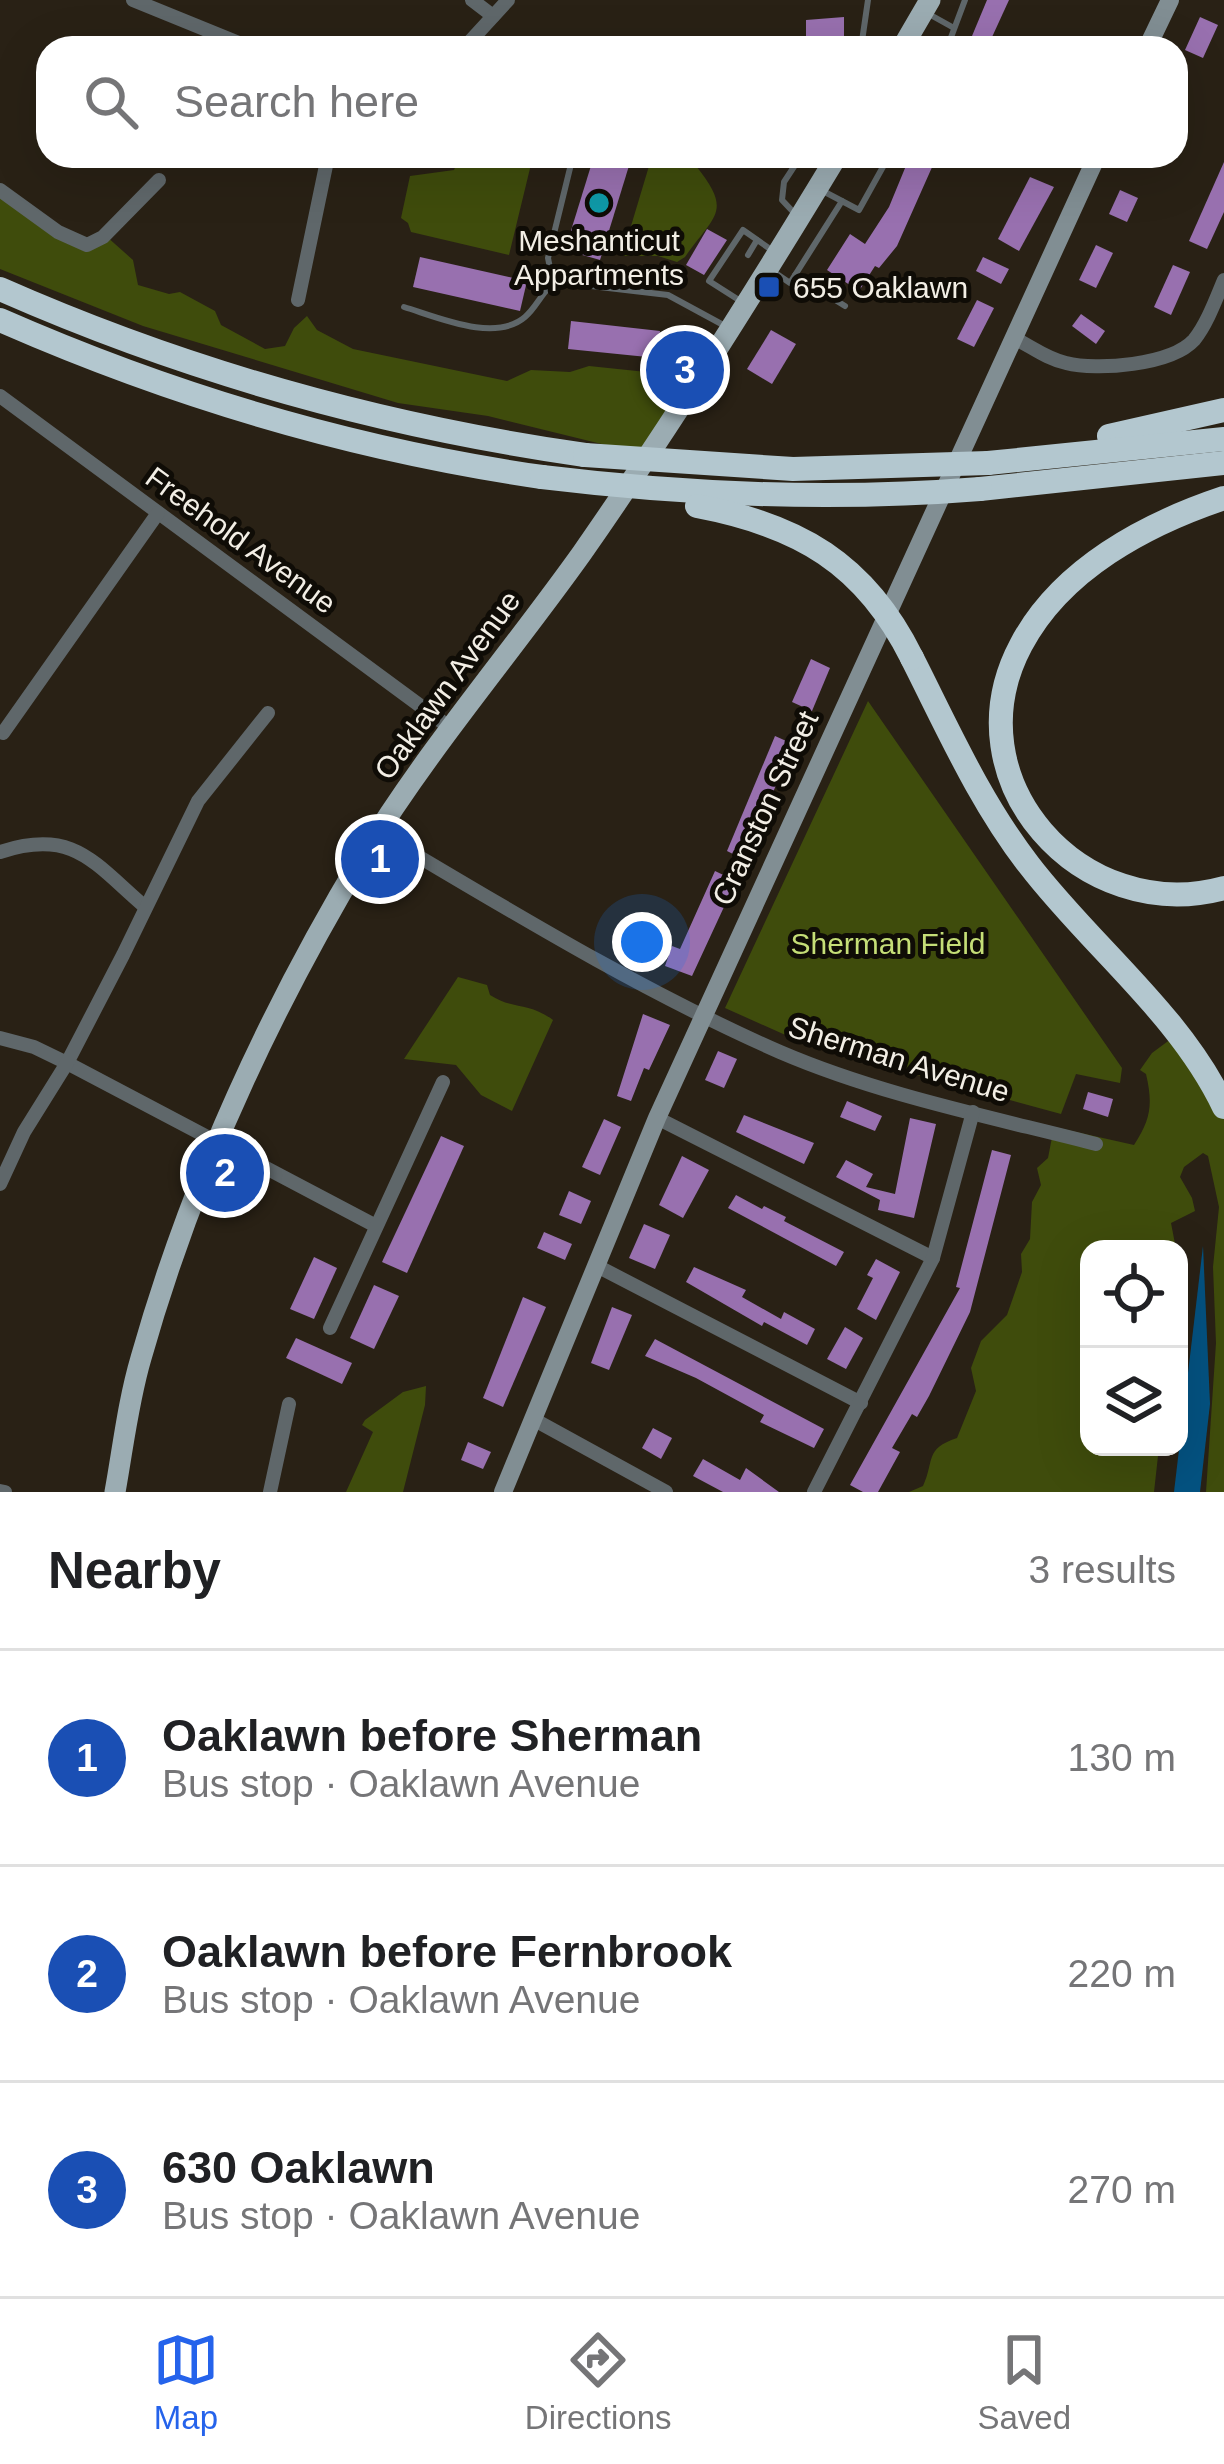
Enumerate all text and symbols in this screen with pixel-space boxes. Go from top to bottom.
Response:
search box [36,36,1188,168]
icon: search [78,69,144,135]
text: Search here [174,76,419,127]
marker: Meshanticut Appartments [586,190,612,216]
place label: Meshanticut Appartments [514,224,684,291]
place label: 655 Oaklawn [793,271,968,304]
marker: 655 Oaklawn [756,274,782,300]
pin: 3 [646,325,724,415]
street label: Freehold Avenue [140,460,342,620]
street label: Oaklawn Avenue [368,584,526,786]
street label: Cranston Street [706,705,825,910]
pin: 1 [341,814,419,904]
your location [612,912,672,972]
park label: Sherman Field [790,927,986,960]
street label: Sherman Avenue [784,1010,1014,1108]
pin: 2 [186,1128,264,1218]
map controls [1080,1240,1188,1456]
button: locate [1080,1240,1188,1348]
button: layers [1080,1348,1188,1456]
text: Nearby [48,1542,221,1599]
text: 3 results [1029,1548,1176,1591]
text: Oaklawn before Sherman [162,1710,702,1761]
text: 1 [76,1736,98,1779]
text: 130 m [1068,1736,1176,1779]
text: Bus stop · Oaklawn Avenue [162,1762,640,1805]
text: Oaklawn before Fernbrook [162,1926,732,1977]
text: 2 [76,1952,98,1995]
text: 220 m [1068,1952,1176,1995]
text: Bus stop · Oaklawn Avenue [162,1978,640,2021]
text: 630 Oaklawn [162,2142,435,2193]
text: 3 [76,2168,98,2211]
text: 270 m [1068,2168,1176,2211]
text: Bus stop · Oaklawn Avenue [162,2194,640,2237]
tab: Map [153,2327,219,2437]
tab: Directions [525,2327,672,2437]
tab: Saved [977,2327,1071,2437]

